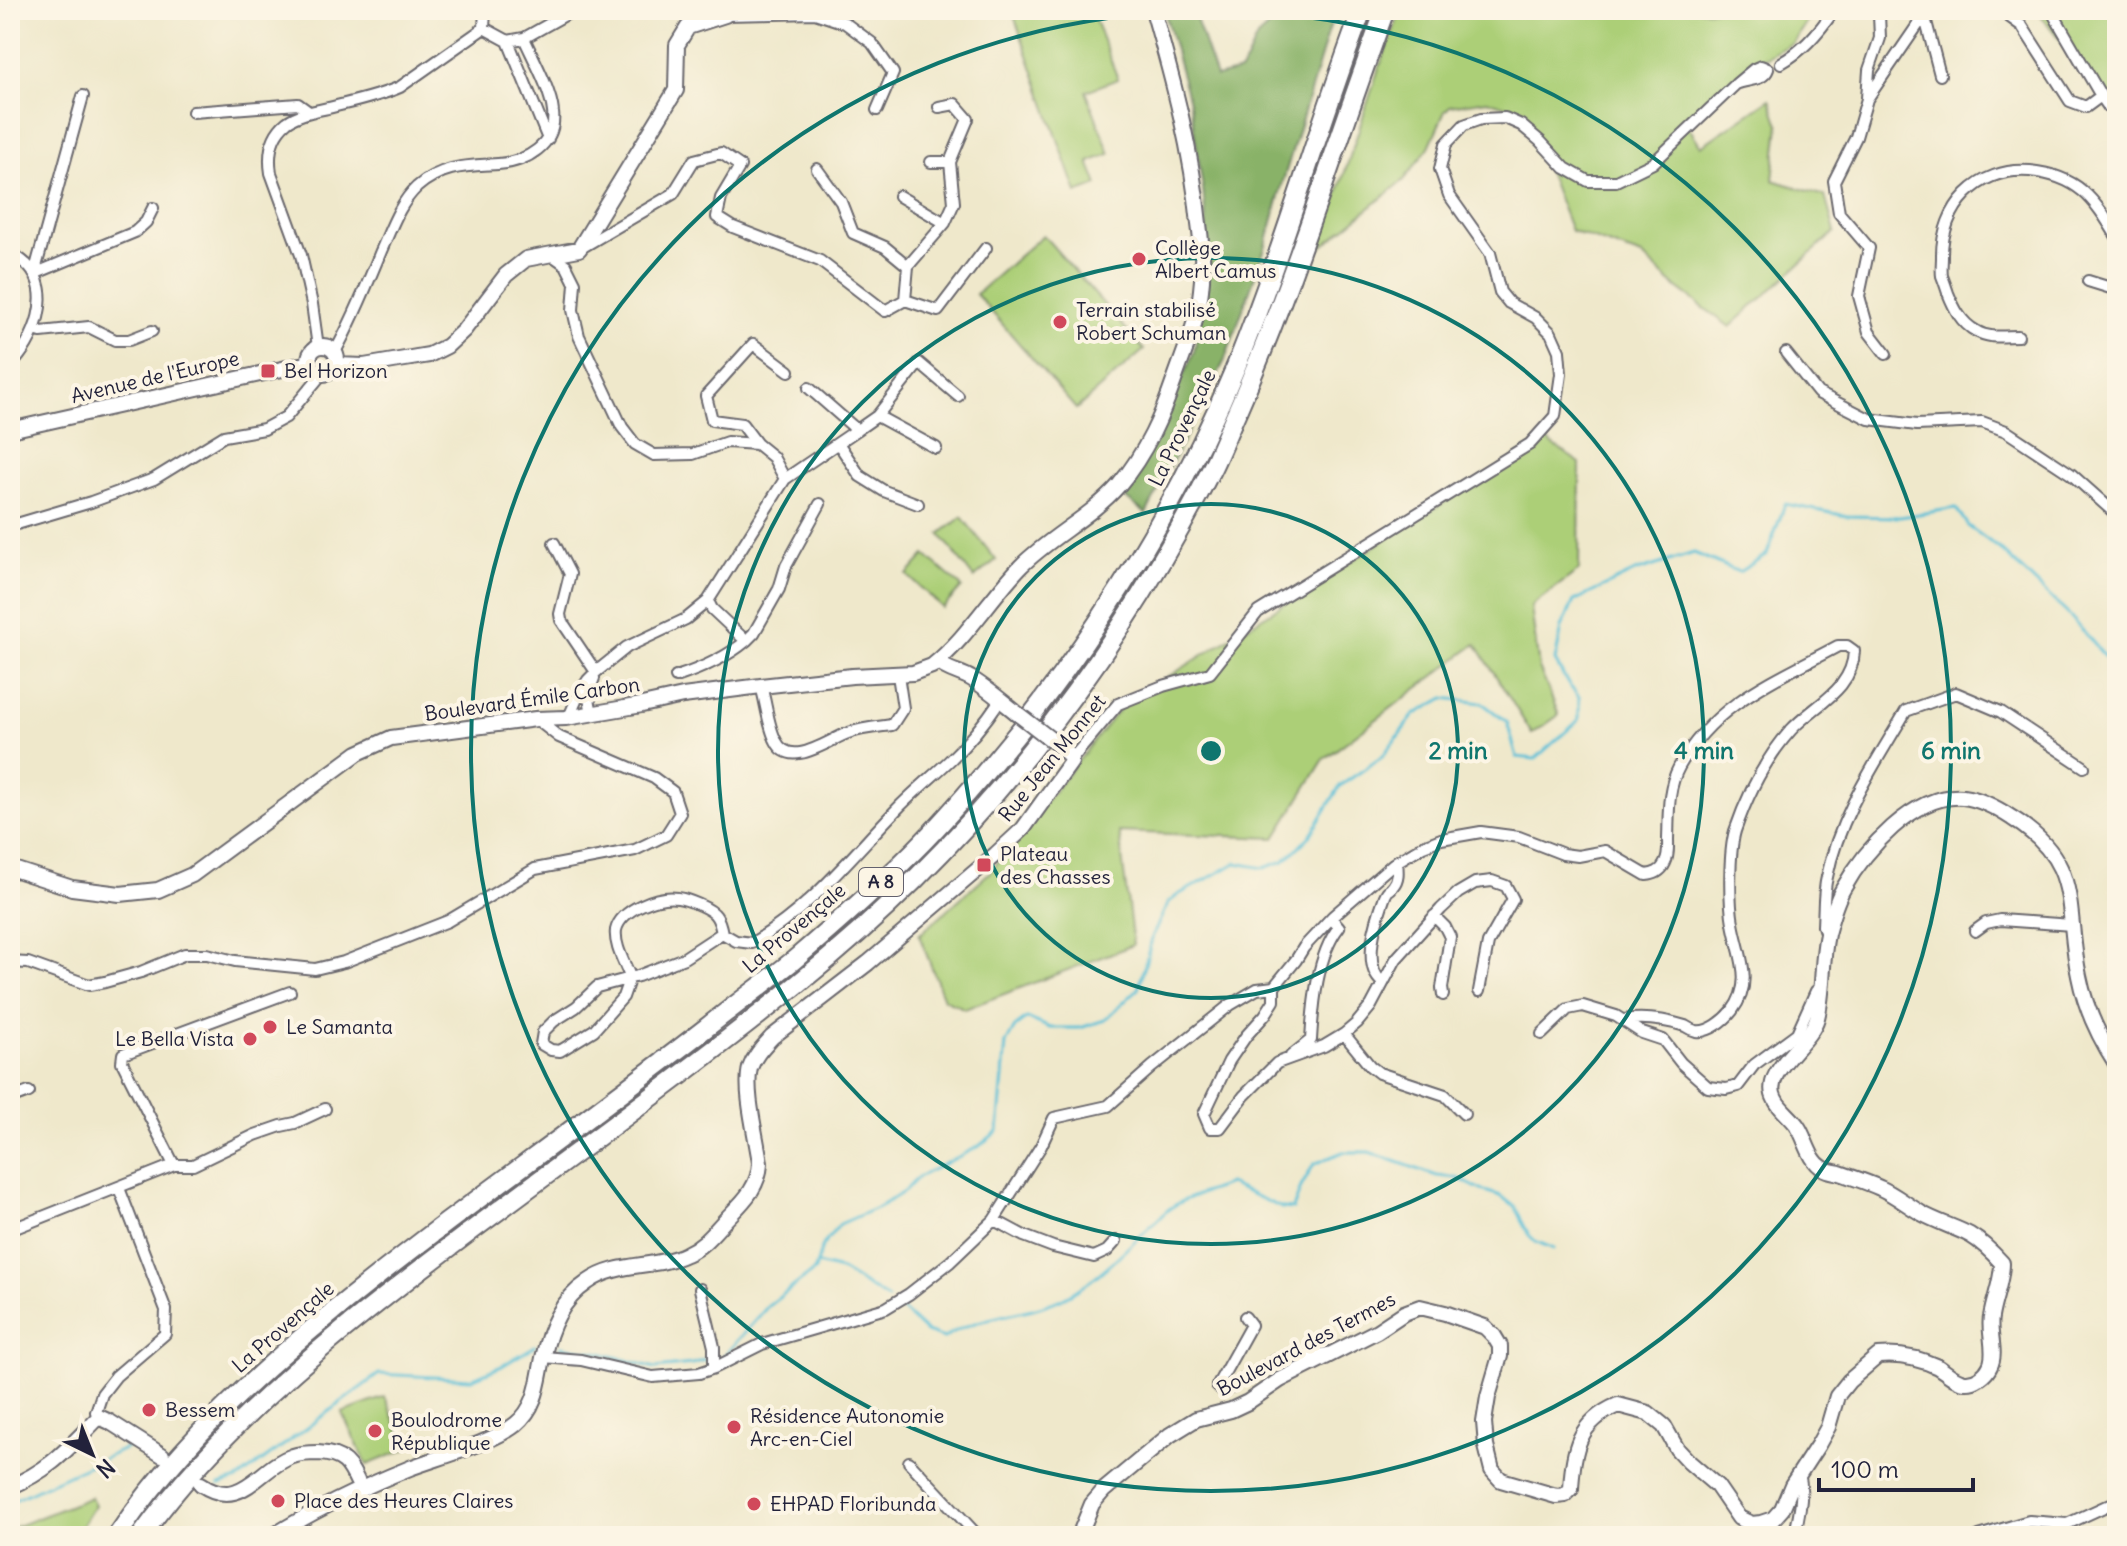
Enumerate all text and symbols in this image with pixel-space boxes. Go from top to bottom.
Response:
place label: Collège Albert Camus [1155,235,1276,283]
marker: Collège Albert Camus [1130,250,1148,268]
place label: Terrain stabilisé Robert Schuman [1076,297,1226,345]
marker: Terrain stabilisé Robert Schuman [1051,313,1069,331]
street label: Avenue de l'Europe [68,345,241,408]
place label: Bel Horizon [284,358,388,383]
marker: Bel Horizon [259,362,277,380]
street label: La Provençale [1142,365,1221,490]
street label: Boulevard Émile Carbon [423,671,641,726]
street label: Rue Jean Monnet [993,689,1111,826]
text: 2 min [1428,735,1488,765]
text: 4 min [1674,735,1734,765]
text: 6 min [1921,735,1981,765]
centre of rings [1197,737,1225,765]
place label: Plateau des Chasses [1000,841,1111,889]
marker: Plateau des Chasses [975,856,993,874]
road number: A 8 [859,868,903,896]
street label: La Provençale [737,877,850,978]
place label: Le Samanta [286,1014,393,1039]
marker: Le Samanta [261,1018,279,1036]
place label: Le Bella Vista [115,1026,234,1051]
marker: Le Bella Vista [241,1030,259,1048]
street label: La Provençale [227,1276,339,1378]
street label: Boulevard des Termes [1212,1286,1399,1401]
place label: Bessem [165,1397,235,1422]
marker: Bessem [140,1401,158,1419]
place label: Résidence Autonomie Arc-en-Ciel [750,1403,944,1451]
place label: Boulodrome République [391,1407,502,1455]
north arrow [52,1414,132,1494]
marker: Résidence Autonomie Arc-en-Ciel [725,1418,743,1436]
marker: Boulodrome République [366,1422,384,1440]
scale bar [1819,1442,1973,1492]
text: N [91,1453,121,1484]
text: 100 m [1831,1454,1899,1484]
place label: Place des Heures Claires [294,1488,513,1513]
place label: EHPAD Floribunda [770,1491,936,1516]
marker: Place des Heures Claires [269,1492,287,1510]
marker: EHPAD Floribunda [745,1495,763,1513]

